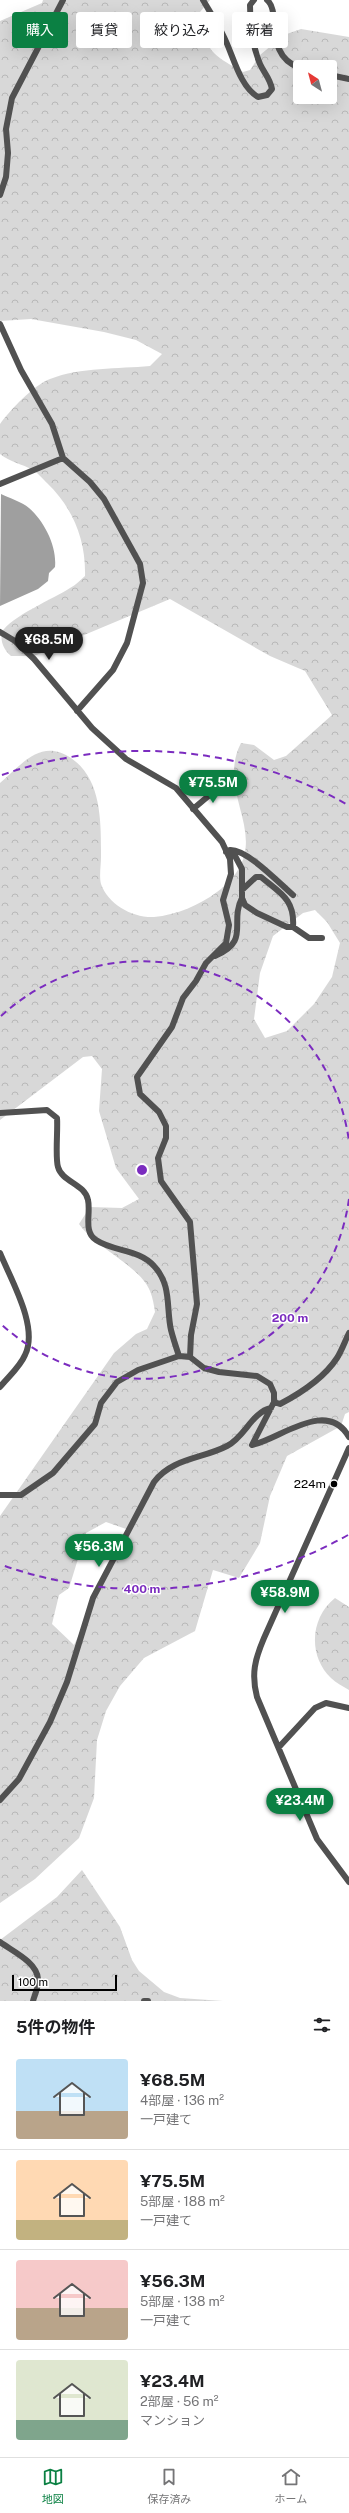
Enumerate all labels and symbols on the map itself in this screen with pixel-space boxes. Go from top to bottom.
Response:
north arrow [293,60,337,104]
pin: ¥68.5M [16,627,82,661]
pin: ¥75.5M [180,770,246,804]
centre of rings [135,1163,149,1177]
text: 200 m [272,1311,308,1325]
place label: 224m [294,1477,326,1491]
marker: 224m [329,1479,339,1489]
pin: ¥56.3M [66,1534,132,1568]
pin: ¥58.9M [252,1580,318,1614]
text: 400 m [124,1582,161,1596]
pin: ¥23.4M [267,1788,333,1822]
scale bar [12,1973,117,1992]

